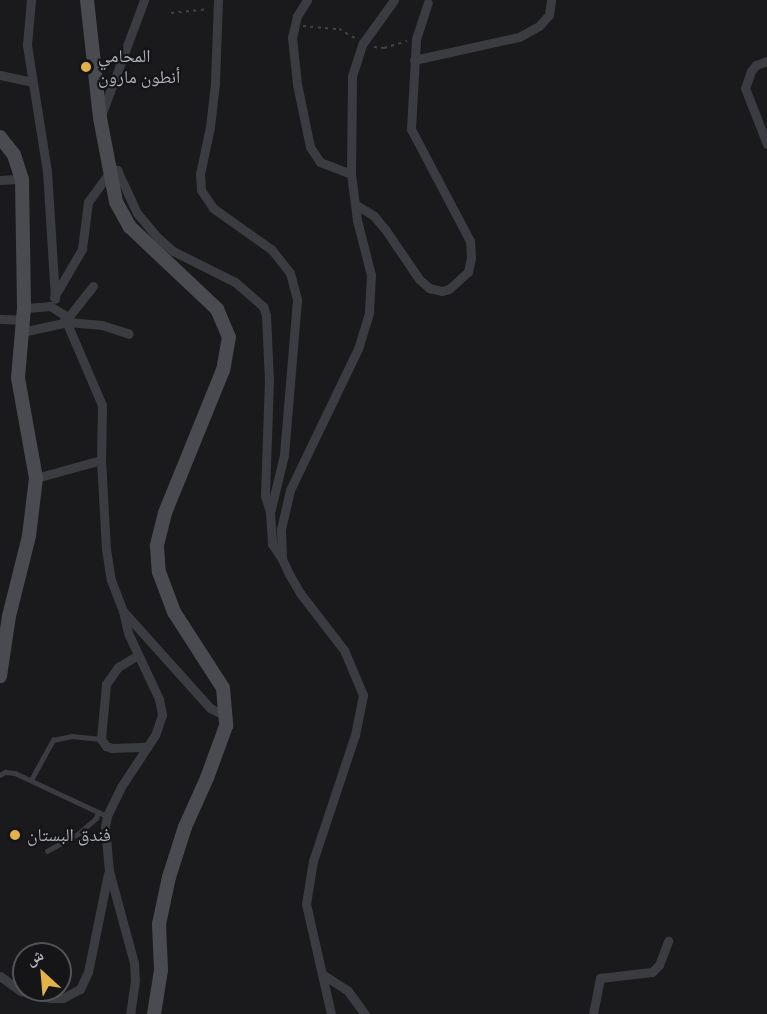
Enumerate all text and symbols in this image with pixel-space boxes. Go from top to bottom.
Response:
place label: المحامي أنطون مارون [98,46,180,88]
marker: المحامي أنطون مارون [79,60,93,74]
place label: فندق البستان [27,824,111,846]
marker: فندق البستان [8,828,22,842]
north arrow [12,942,72,1002]
text: ش [23,945,47,970]

